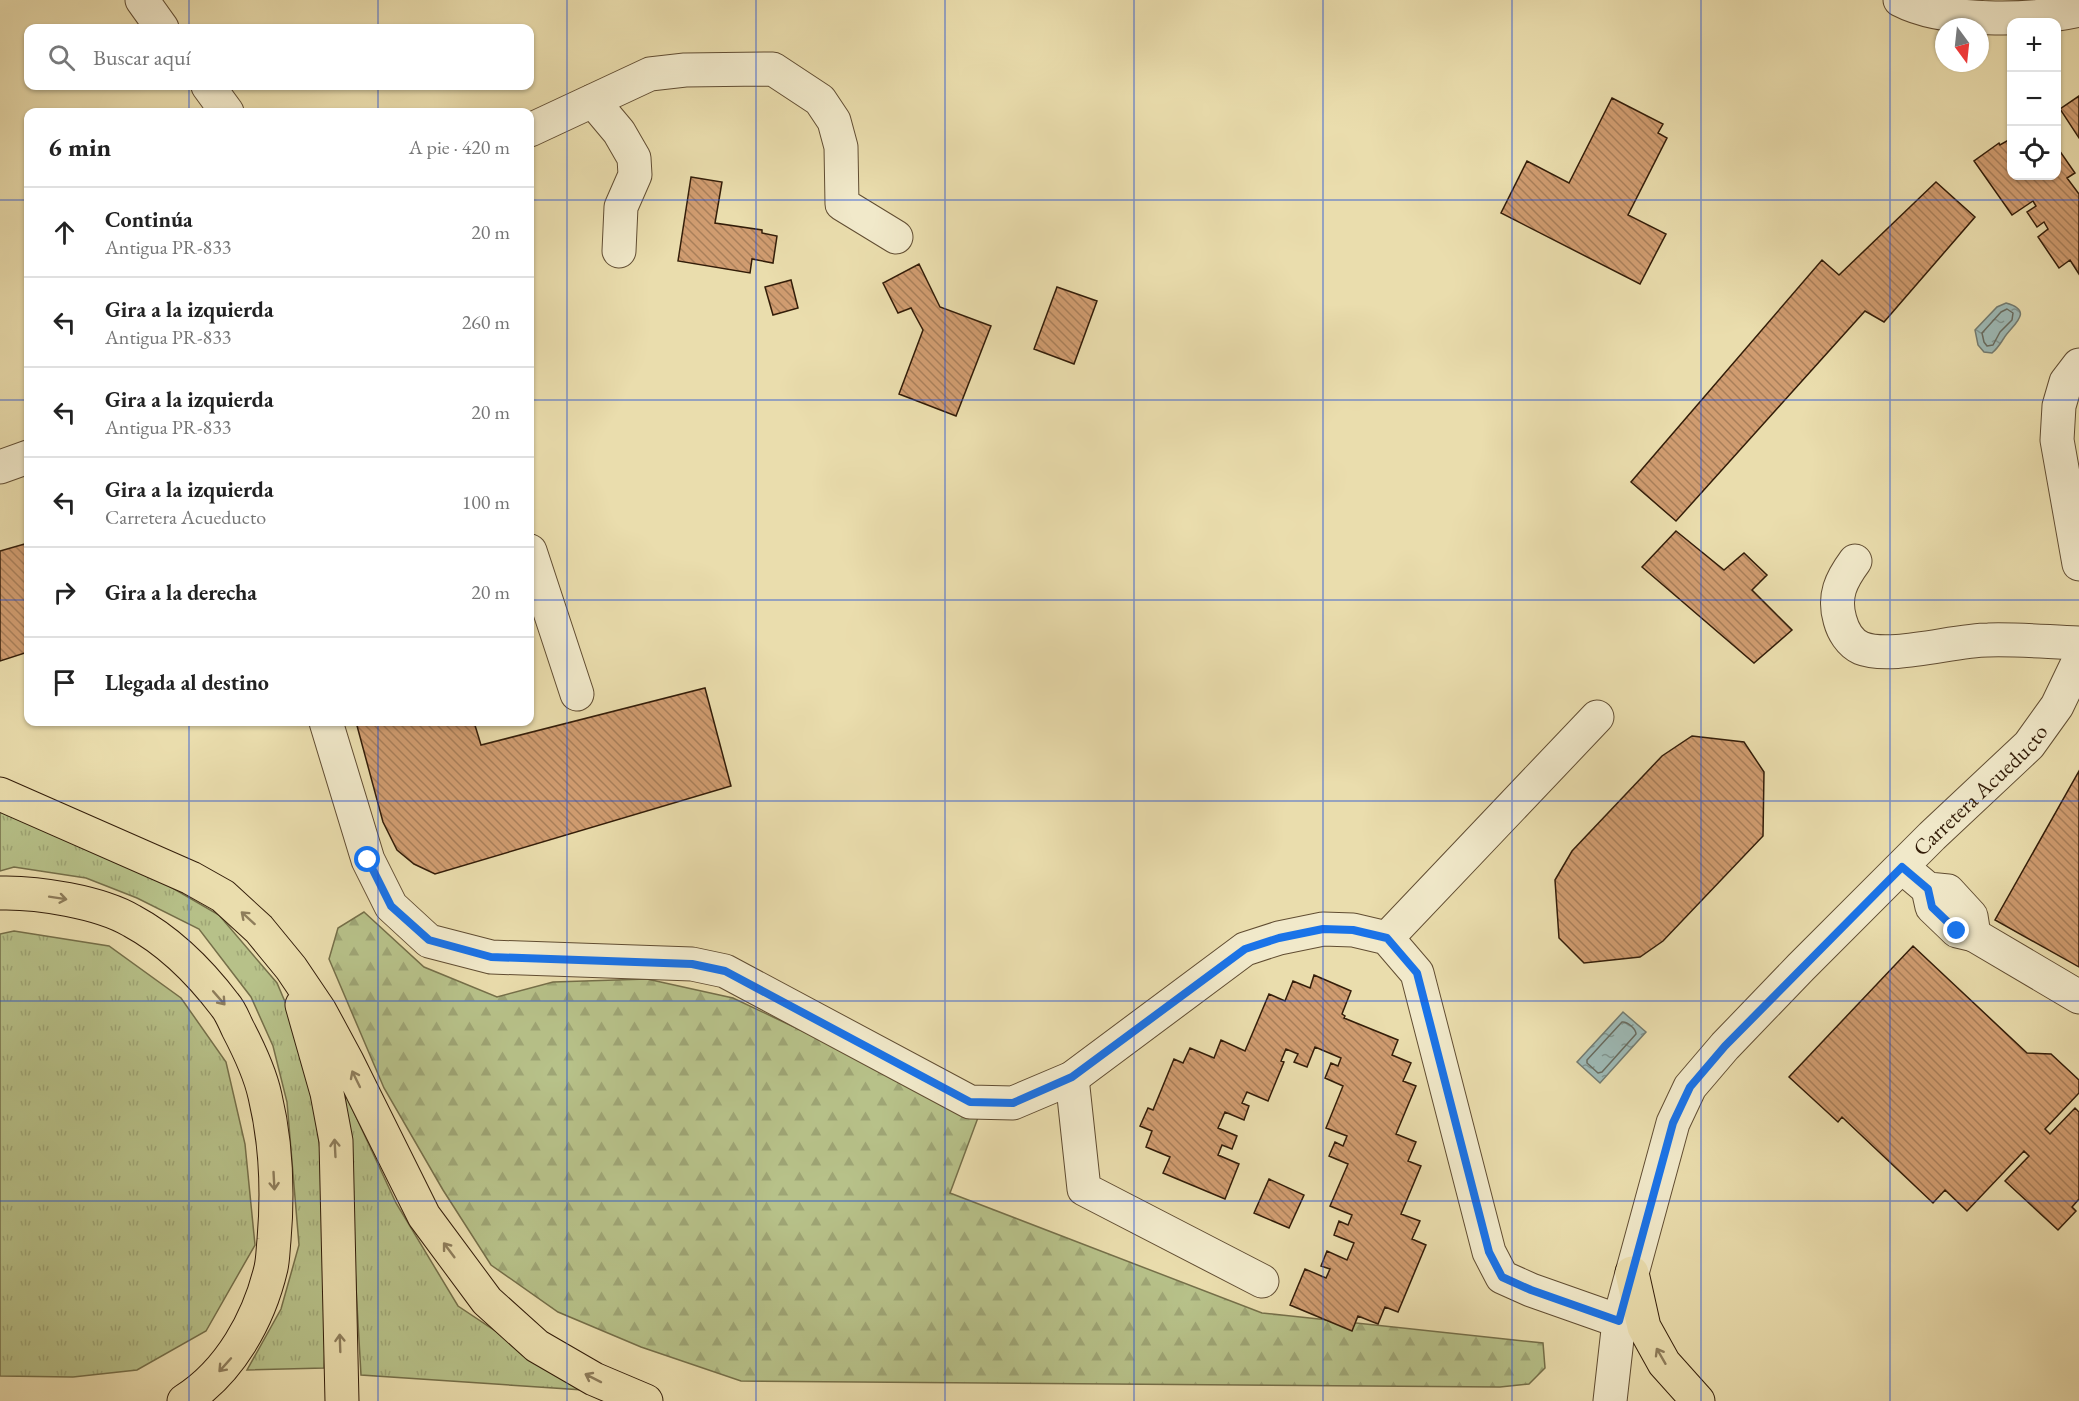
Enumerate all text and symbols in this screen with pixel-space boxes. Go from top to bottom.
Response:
north arrow [1935,18,1989,72]
map controls [2007,18,2061,180]
button: + [2007,18,2061,72]
search box [24,24,534,90]
icon: search [45,41,78,74]
text: Buscar aquí [93,43,191,72]
button: − [2007,72,2061,126]
button: locate [2007,126,2061,180]
text: 6 min [48,130,111,164]
text: A pie · 420 m [409,134,510,160]
text: Continúa [105,205,193,234]
icon: ahead [48,216,81,249]
text: 20 m [471,219,510,245]
text: Antigua PR-833 [105,234,231,260]
text: Gira a la izquierda [105,295,274,324]
icon: left [48,306,81,339]
text: 260 m [462,309,510,335]
text: Antigua PR-833 [105,324,231,350]
text: Gira a la izquierda [105,385,274,414]
icon: left [48,396,81,429]
text: 20 m [471,399,510,425]
text: Antigua PR-833 [105,414,231,440]
text: Gira a la izquierda [105,475,274,504]
icon: left [48,486,81,519]
text: 100 m [462,489,510,515]
text: Carretera Acueducto [105,504,266,530]
icon: right [48,576,81,609]
text: Gira a la derecha [105,578,257,607]
text: 20 m [471,579,510,605]
icon: arrive [48,666,81,699]
text: Llegada al destino [105,668,269,697]
street label: Carretera Acueducto [1906,718,2054,862]
route start [354,846,380,872]
one-way arrow [48,893,67,904]
one-way arrow [241,911,256,925]
route end [1943,917,1969,943]
one-way arrow [212,990,226,1005]
one-way arrow [350,1071,362,1089]
one-way arrow [330,1138,341,1158]
one-way arrow [269,1171,280,1191]
one-way arrow [443,1242,456,1258]
one-way arrow [335,1333,346,1353]
one-way arrow [1654,1348,1666,1365]
one-way arrow [218,1357,232,1372]
one-way arrow [584,1372,602,1383]

